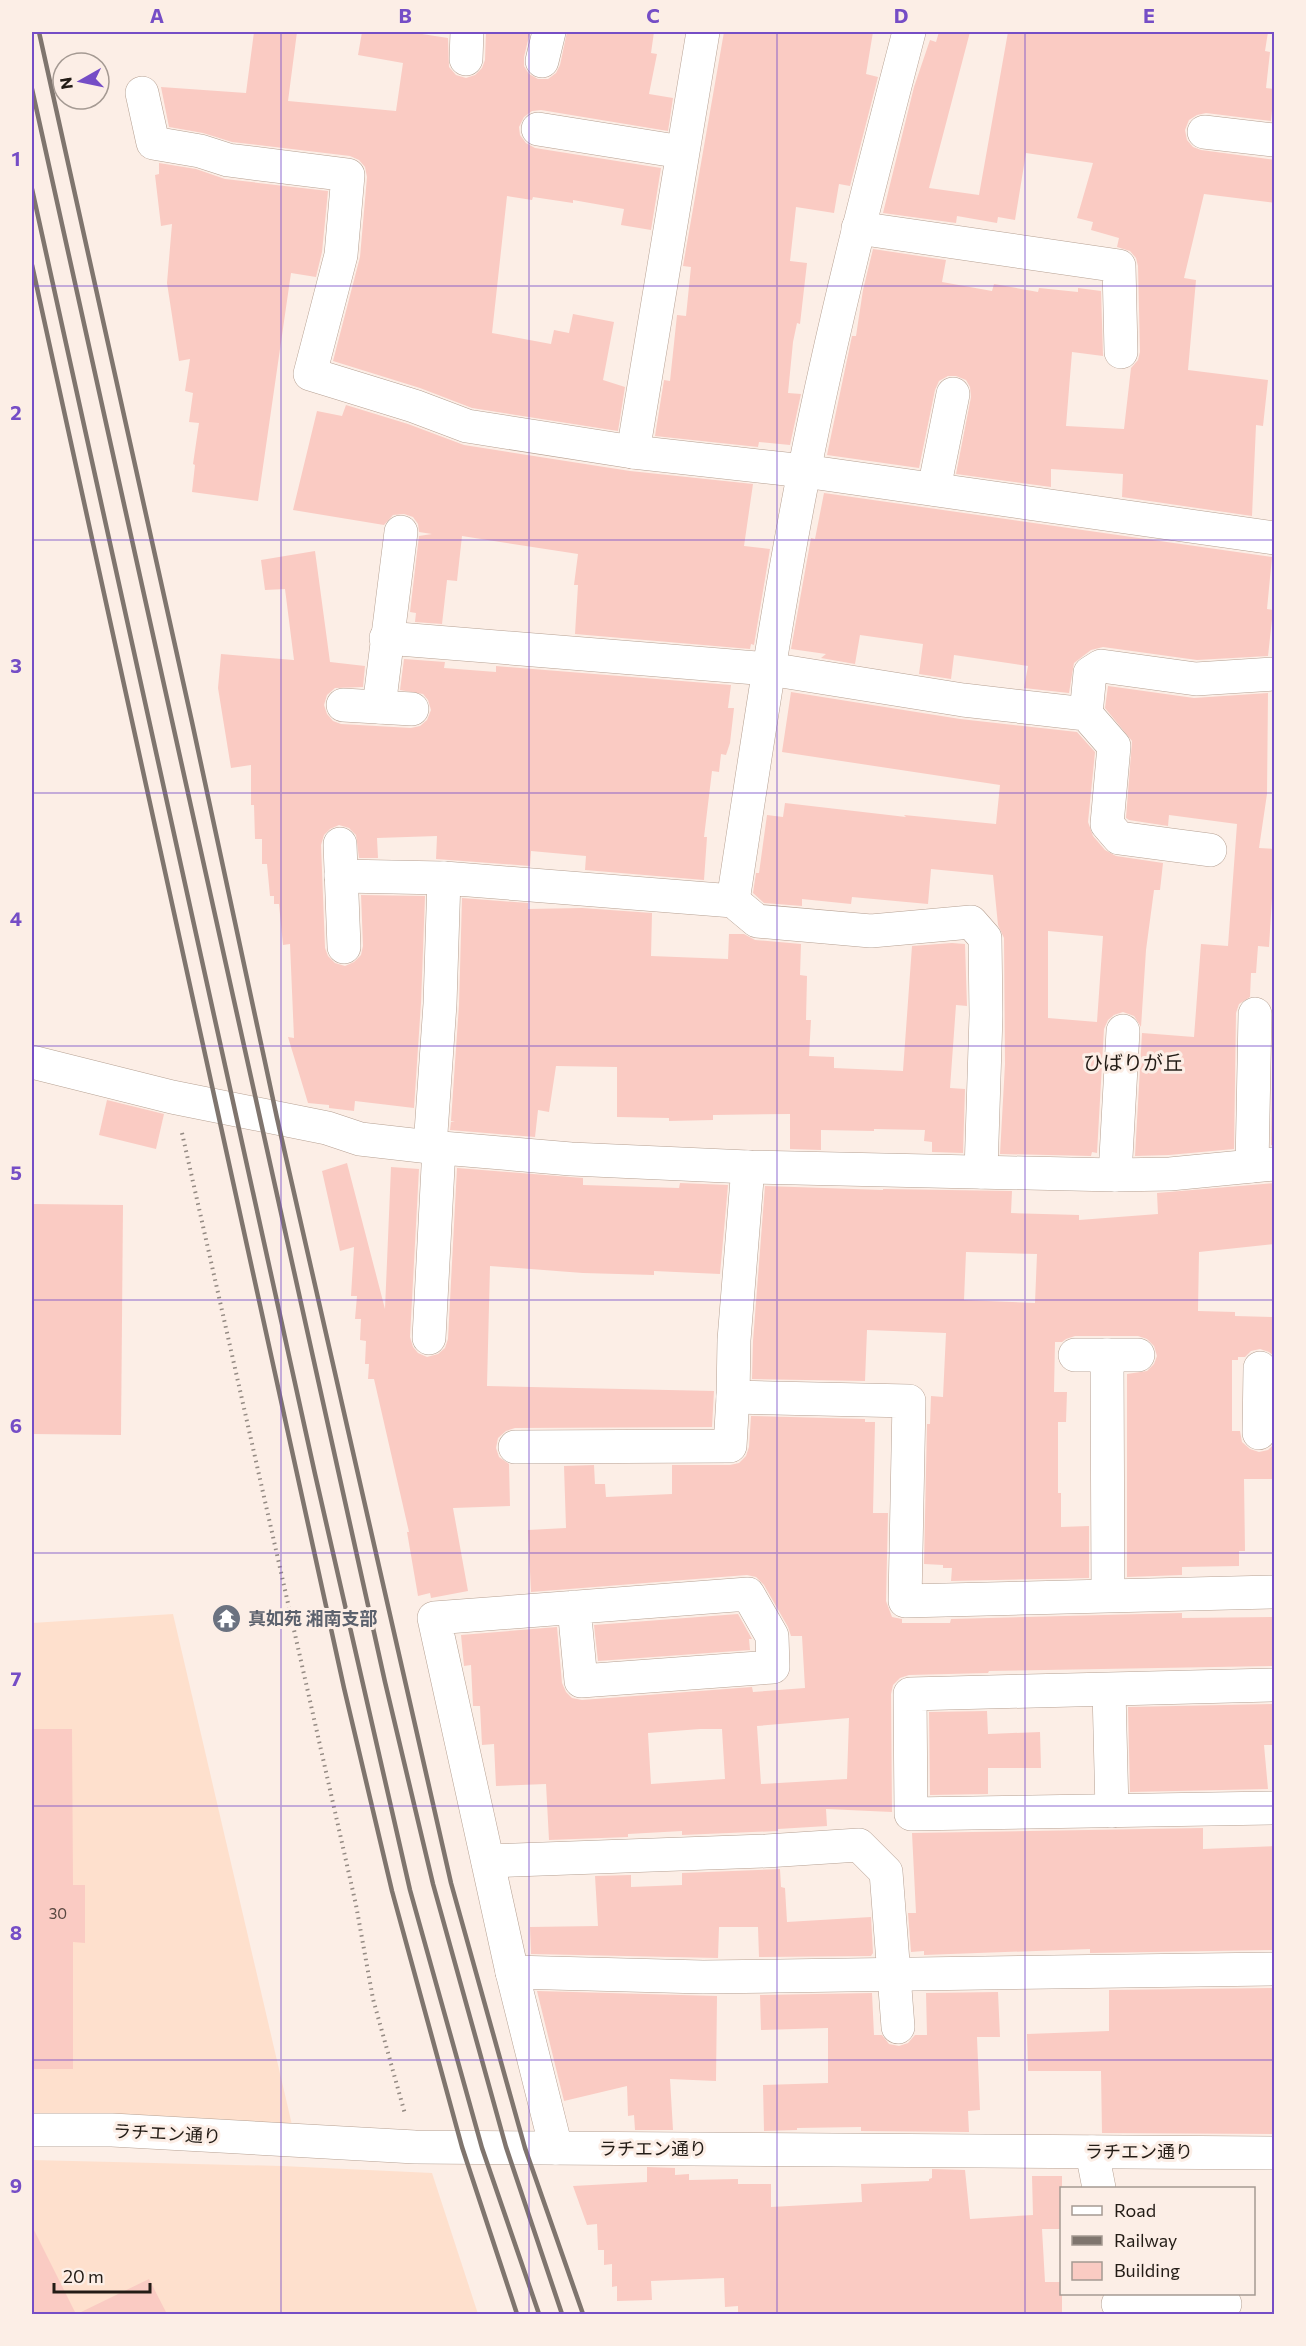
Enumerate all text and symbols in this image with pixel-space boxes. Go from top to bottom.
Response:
text: A [150,3,164,27]
text: B [398,3,412,27]
text: C [646,3,660,27]
text: D [894,3,908,27]
text: E [1143,3,1155,27]
north arrow [51,51,111,111]
text: N [55,76,76,91]
text: 1 [11,146,21,170]
text: 2 [10,400,22,424]
text: 3 [10,653,22,677]
text: 4 [10,906,22,930]
district label: ひばりが丘 [1083,1050,1183,1074]
text: 5 [10,1160,22,1184]
text: 6 [10,1413,22,1437]
temple icon: 真如苑 湘南支部 [211,1603,243,1635]
place label: 真如苑 湘南支部 [248,1607,377,1629]
text: 7 [11,1666,22,1690]
house number: 30 [49,1904,67,1922]
text: 8 [10,1920,22,1944]
street label: ラチエン通り [113,2119,222,2147]
street label: ラチエン通り [599,2137,707,2159]
street label: ラチエン通り [1085,2140,1193,2162]
text: 9 [10,2173,22,2197]
legend [1060,2187,1255,2295]
text: Road [1114,2199,1156,2221]
text: Railway [1114,2229,1177,2251]
scale bar [54,2256,150,2294]
text: Building [1114,2259,1180,2281]
text: 20 m [63,2265,104,2287]

